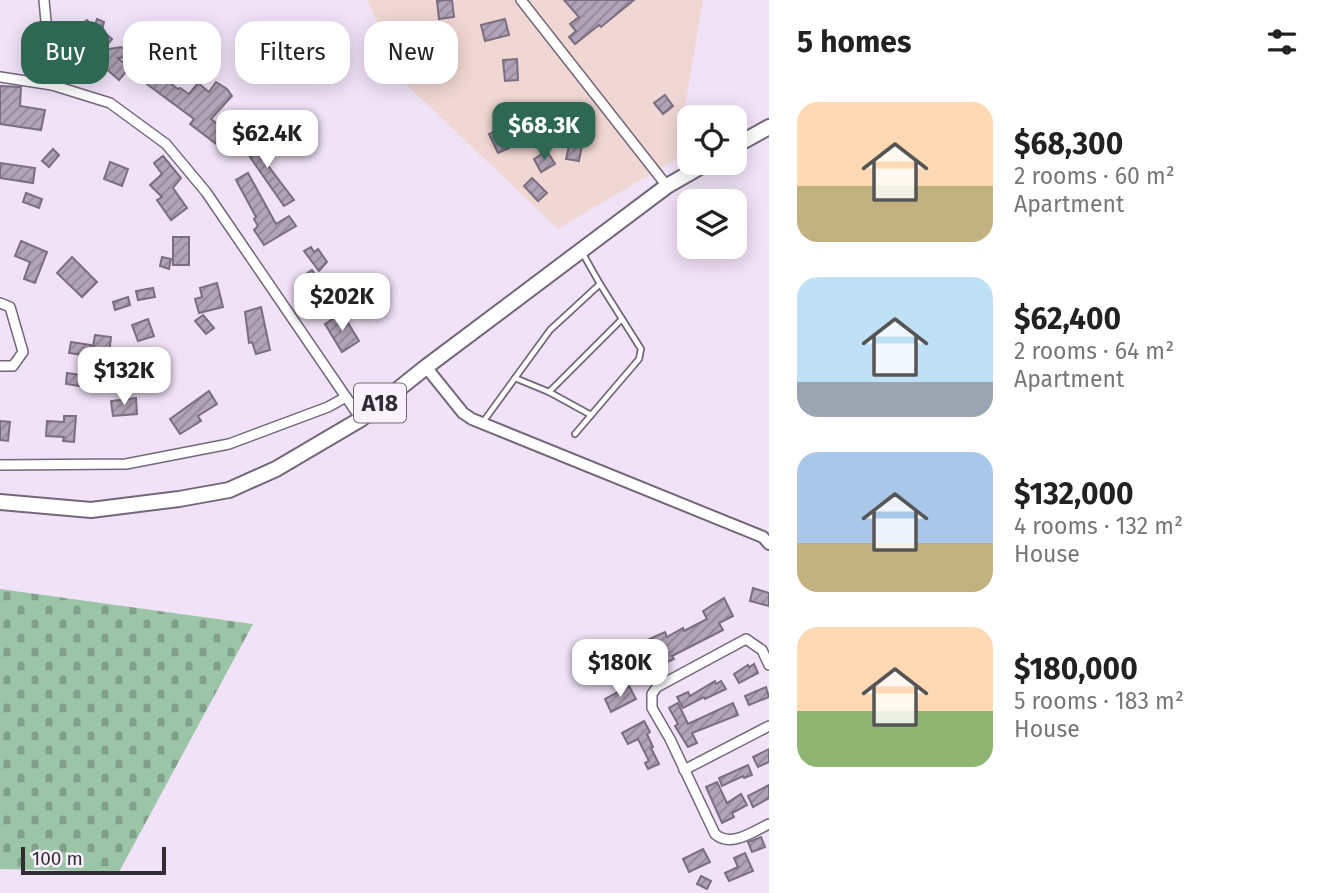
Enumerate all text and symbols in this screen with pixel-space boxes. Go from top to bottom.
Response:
chip: Buy [21,21,109,84]
chip: Rent [123,21,221,84]
chip: Filters [235,21,350,84]
chip: New [364,21,458,84]
icon: filters [1263,23,1301,61]
text: 5 homes [797,24,911,60]
pin: $68.3K [487,102,601,162]
map controls [677,105,747,259]
button: locate [677,105,747,175]
pin: $62.4K [210,110,324,170]
text: $68.3K [508,111,580,139]
text: $62.4K [232,119,302,147]
text: $68,300 [1014,126,1123,162]
icon: home [853,130,937,214]
text: 2 rooms · 60 m² [1014,162,1175,190]
button: layers [677,189,747,259]
text: Apartment [1014,190,1124,218]
pin: $202K [293,274,391,333]
text: $202K [310,282,374,310]
text: $62,400 [1014,301,1121,337]
icon: home [853,305,937,389]
text: 2 rooms · 64 m² [1014,337,1174,365]
pin: $132K [75,348,173,407]
text: $132K [94,356,154,384]
text: Apartment [1014,365,1124,393]
road number: A18 [354,384,406,422]
text: $132,000 [1014,476,1134,512]
icon: home [853,480,937,564]
text: 4 rooms · 132 m² [1014,512,1183,540]
text: House [1014,540,1080,568]
pin: $180K [571,640,669,699]
text: $180K [588,648,652,676]
text: $180,000 [1014,651,1138,687]
icon: home [853,655,937,739]
text: 5 rooms · 183 m² [1014,687,1184,715]
text: House [1014,715,1080,743]
scale bar [21,844,166,876]
text: 100 m [32,847,83,870]

